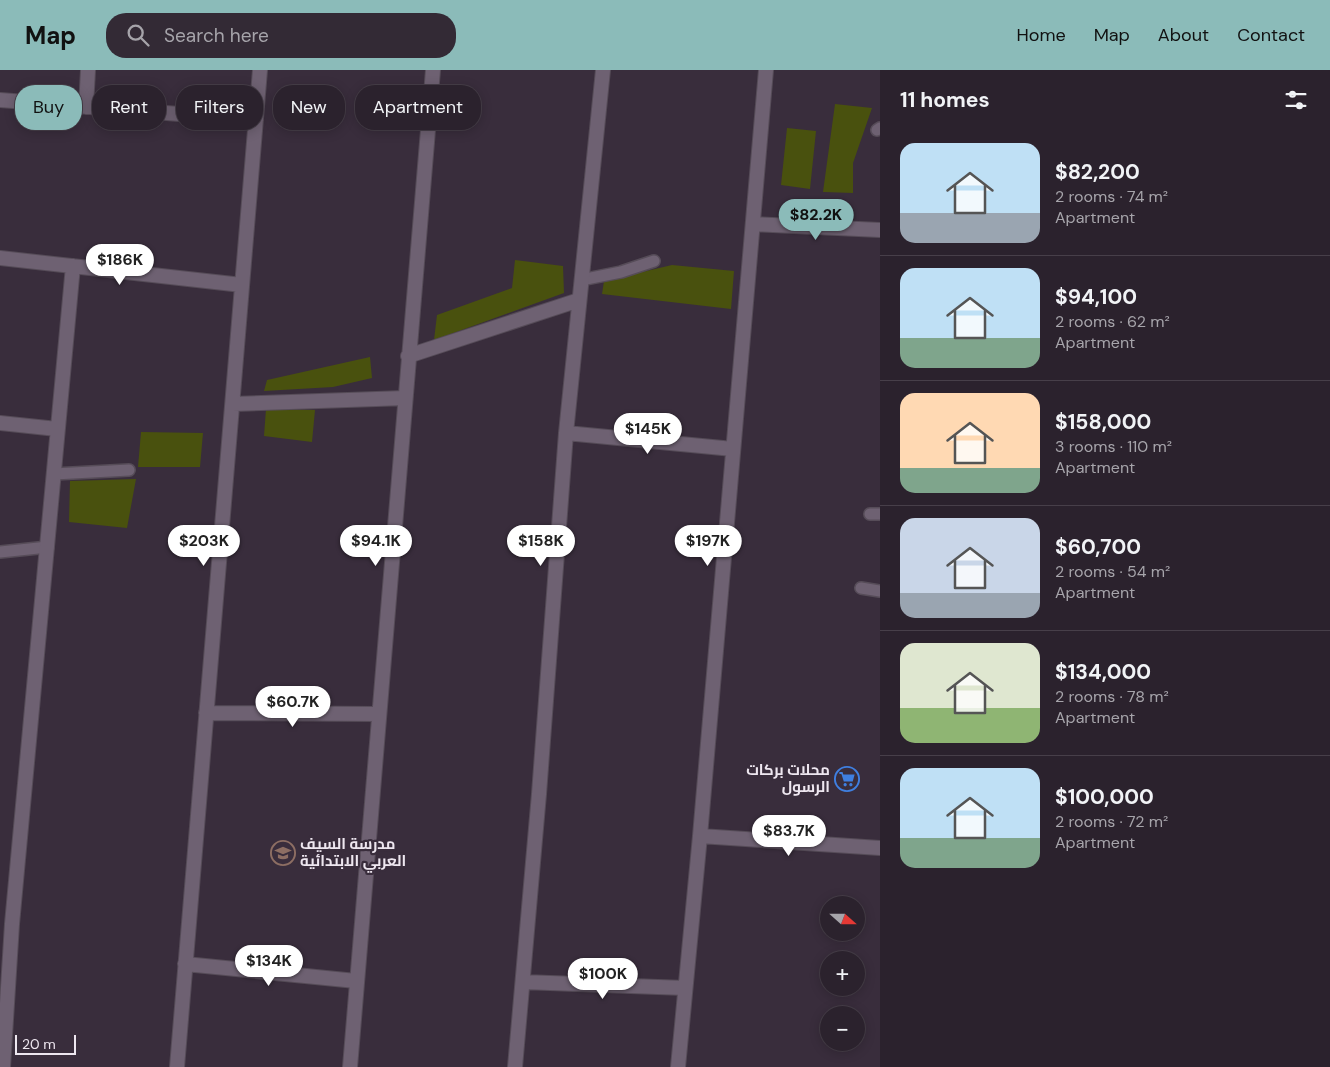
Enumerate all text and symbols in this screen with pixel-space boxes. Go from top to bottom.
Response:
search box [106,13,456,58]
text: Map [25,20,76,51]
icon: search [124,21,152,49]
text: Search here [164,23,269,48]
text: Home [1016,23,1066,47]
text: Map [1094,23,1130,47]
text: About [1158,23,1209,47]
text: Contact [1237,23,1305,47]
chip: Buy [15,85,82,130]
chip: Rent [92,85,166,130]
chip: Filters [176,85,263,130]
chip: New [273,85,345,130]
chip: Apartment [355,85,481,130]
text: 11 homes [900,86,990,114]
icon: filters [1282,86,1310,114]
text: $82,200 [1055,158,1140,186]
icon: home [940,163,1000,223]
text: 2 rooms · 74 m² [1055,186,1168,207]
pin: $82.2K [775,198,857,241]
text: $82.2K [790,204,842,225]
text: Apartment [1055,207,1135,228]
pin: $186K [85,244,155,286]
text: $186K [97,249,143,270]
text: $94,100 [1055,283,1137,311]
icon: home [940,288,1000,348]
text: 2 rooms · 62 m² [1055,311,1170,332]
text: Apartment [1055,332,1135,353]
text: $158,000 [1055,408,1151,436]
pin: $145K [613,412,683,455]
icon: home [940,413,1000,473]
text: $145K [625,418,671,439]
text: 3 rooms · 110 m² [1055,436,1172,457]
text: Apartment [1055,457,1135,478]
pin: $203K [169,524,239,567]
pin: $94.1K [335,524,417,567]
pin: $158K [506,524,576,567]
pin: $197K [673,524,743,567]
text: $203K [179,530,229,551]
text: $94.1K [351,530,401,551]
text: $158K [518,530,564,551]
text: $197K [686,530,730,551]
text: $60,700 [1055,533,1141,561]
icon: home [940,538,1000,598]
text: 2 rooms · 54 m² [1055,561,1170,582]
text: Apartment [1055,582,1135,603]
text: $134,000 [1055,658,1151,686]
icon: home [940,663,1000,723]
pin: $60.7K [252,686,334,728]
text: 2 rooms · 78 m² [1055,686,1169,707]
text: $60.7K [266,691,320,712]
text: Apartment [1055,707,1135,728]
place label: محلات بركات الرسول [746,760,830,797]
supermarket icon: محلات بركات الرسول [834,766,860,792]
text: $100,000 [1055,783,1154,811]
icon: home [940,788,1000,848]
text: 2 rooms · 72 m² [1055,811,1168,832]
pin: $83.7K [748,814,830,857]
text: $83.7K [763,820,815,841]
text: Apartment [1055,832,1135,853]
place label: مدرسة السيف العربي الابتدائية [300,834,406,873]
school or university icon: مدرسة السيف العربي الابتدائية [270,840,296,866]
north arrow [820,896,865,941]
map controls [820,896,865,1051]
pin: $134K [234,944,304,987]
text: $134K [246,950,292,971]
button: + [820,951,865,996]
pin: $100K [568,958,638,1000]
text: $100K [579,963,627,984]
button: − [820,1006,865,1051]
scale bar [15,1032,76,1055]
text: 20 m [22,1035,56,1053]

